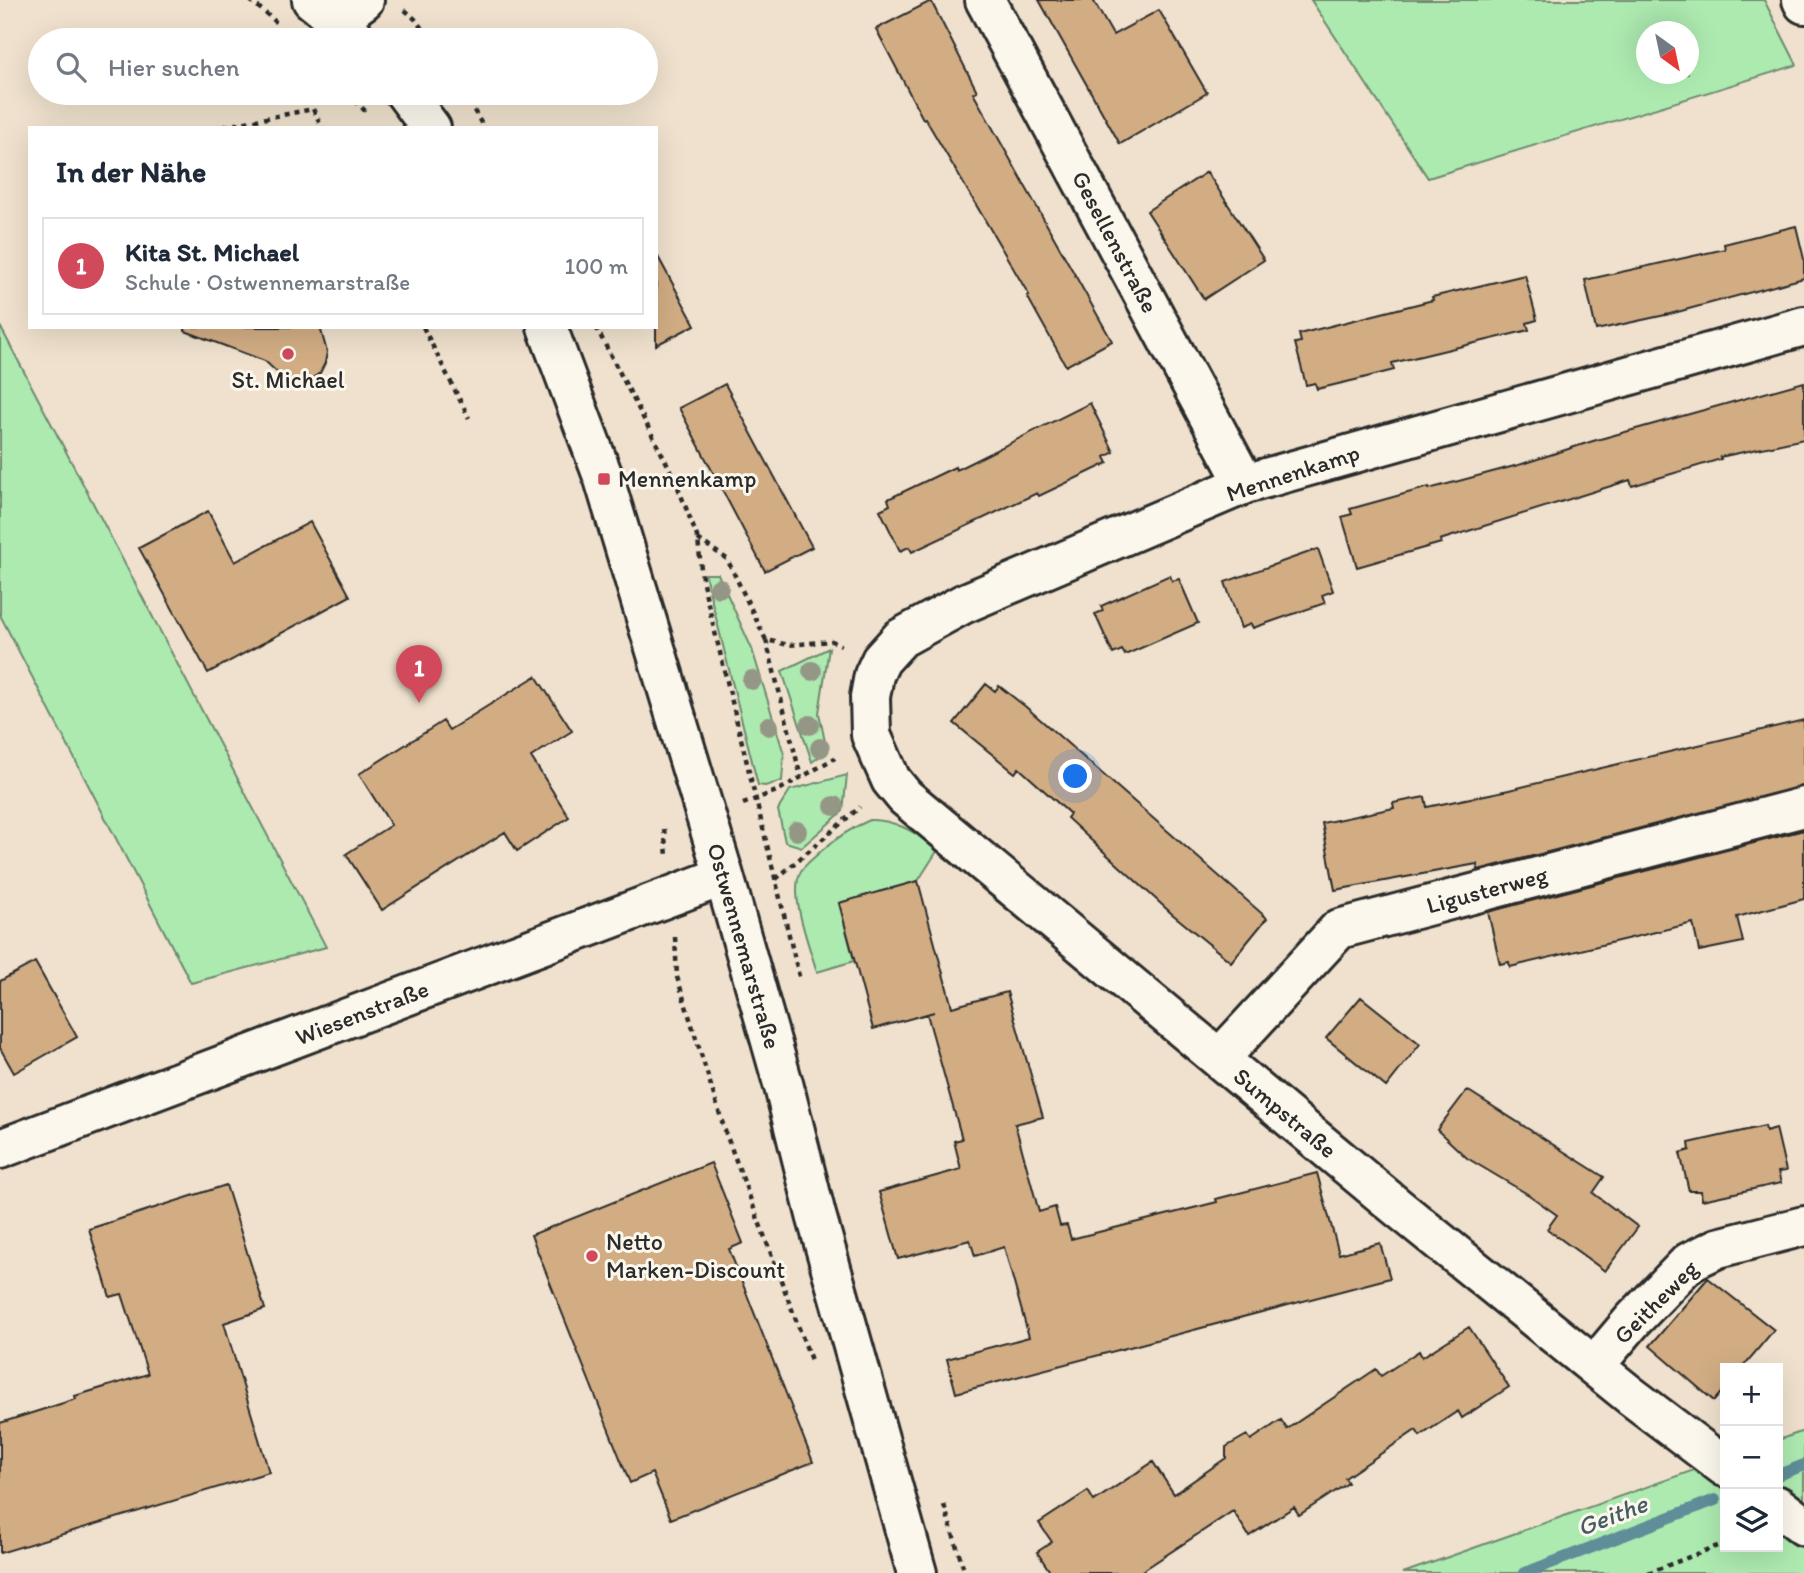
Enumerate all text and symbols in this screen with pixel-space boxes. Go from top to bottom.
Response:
north arrow [1636,21,1699,84]
search box [28,28,658,105]
icon: search [52,48,90,86]
text: Hier suchen [108,51,240,83]
text: In der Nähe [56,153,206,190]
street label: Gesellenstraße [1066,166,1165,318]
text: Kita St. Michael [125,236,299,268]
text: 1 [76,252,86,280]
text: 100 m [564,252,628,280]
text: Schule · Ostwennemarstraße [125,268,410,296]
marker: St. Michael [280,346,296,362]
place label: St. Michael [231,365,345,394]
street label: Mennenkamp [1222,437,1363,508]
place label: Mennenkamp [618,464,757,493]
marker: Mennenkamp [596,471,612,487]
pin: 1 [396,645,442,703]
your location [1058,759,1092,793]
street label: Ostwennemarstraße [701,840,788,1052]
street label: Ligusterweg [1423,859,1551,920]
street label: Wiesenstraße [291,974,433,1051]
street label: Sumpstraße [1228,1061,1343,1164]
place label: Netto Marken-Discount [606,1227,785,1284]
marker: Netto Marken-Discount [584,1248,600,1264]
street label: Geitheweg [1608,1253,1704,1350]
map controls [1720,1363,1783,1552]
button: + [1720,1363,1783,1426]
button: − [1720,1426,1783,1489]
water label: Geithe [1572,1487,1653,1543]
button: layers [1720,1489,1783,1552]

